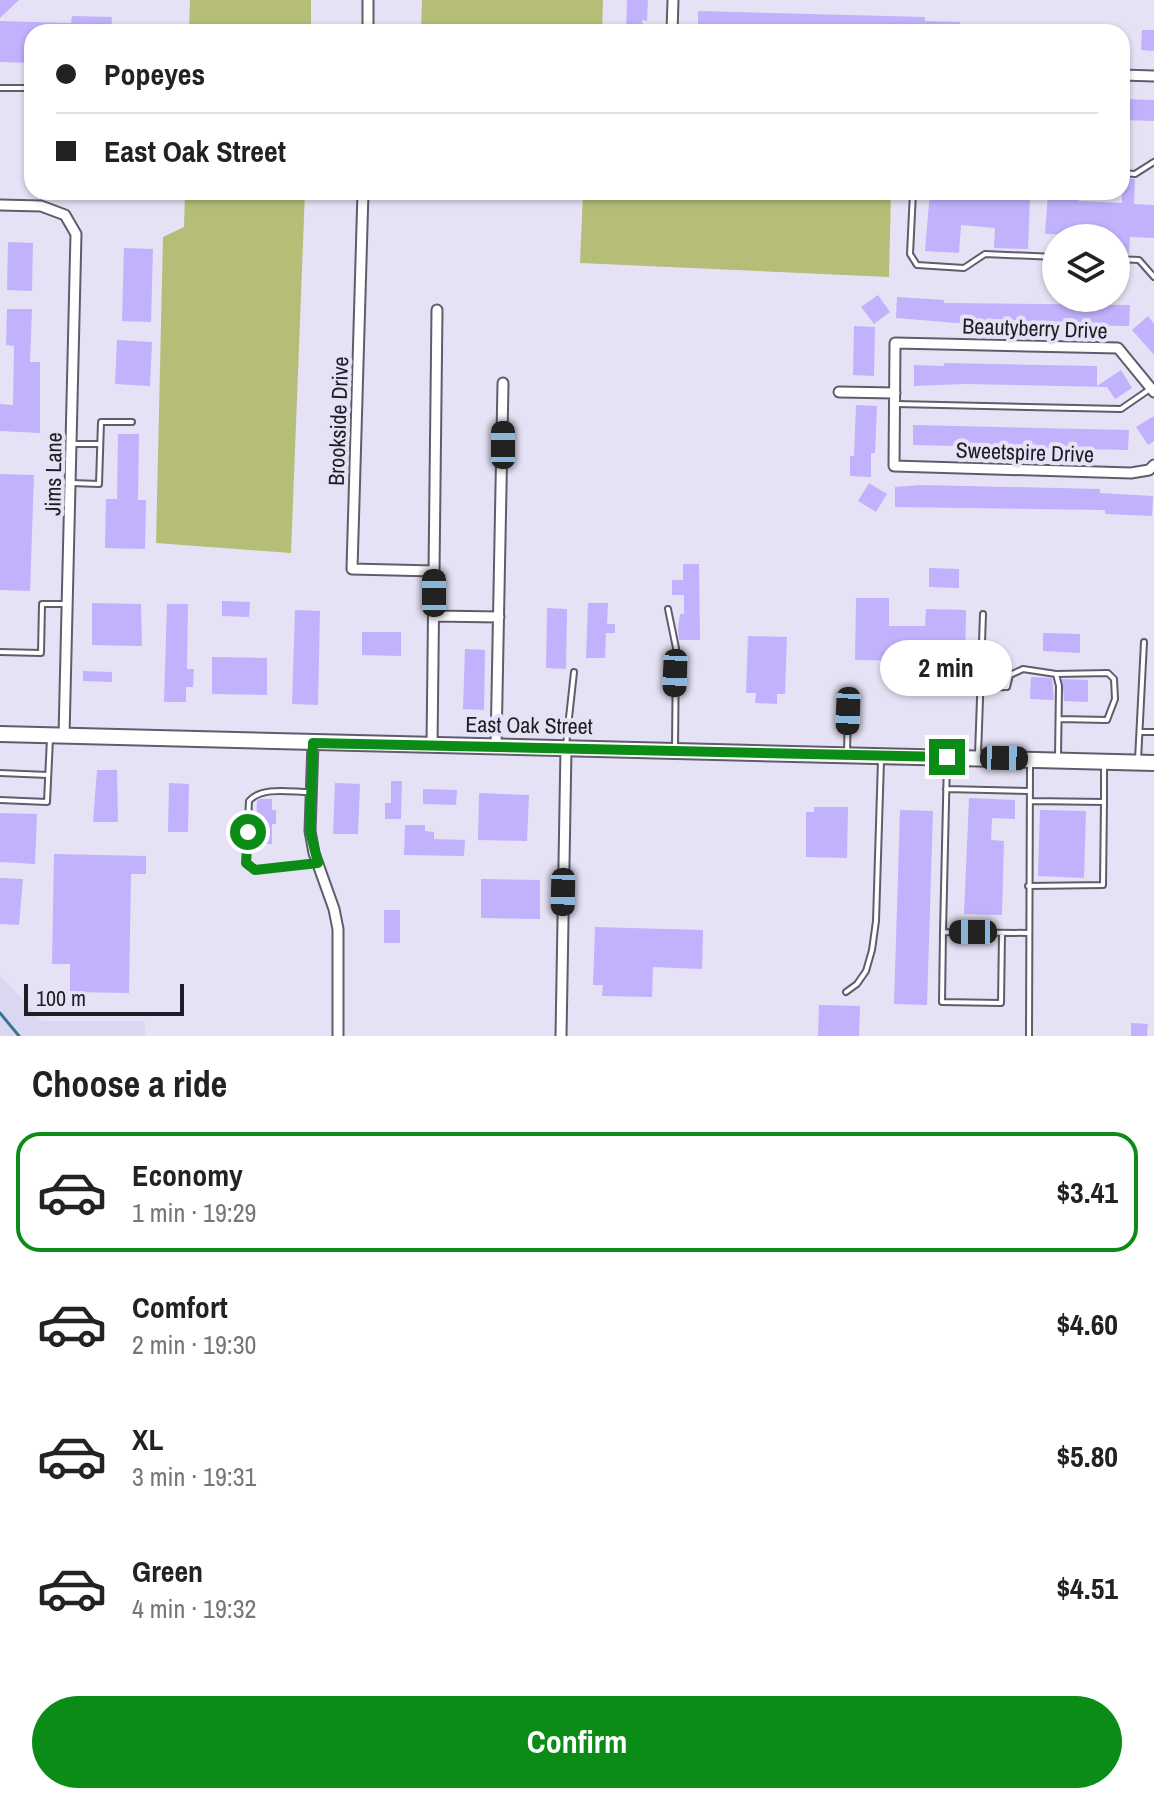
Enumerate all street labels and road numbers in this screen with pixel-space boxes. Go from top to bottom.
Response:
street label: Beautyberry Drive [962,310,1108,346]
street label: Brookside Drive [321,356,355,486]
street label: Jims Lane [37,432,69,516]
street label: Sweetspire Drive [955,435,1095,469]
street label: East Oak Street [465,709,593,741]

